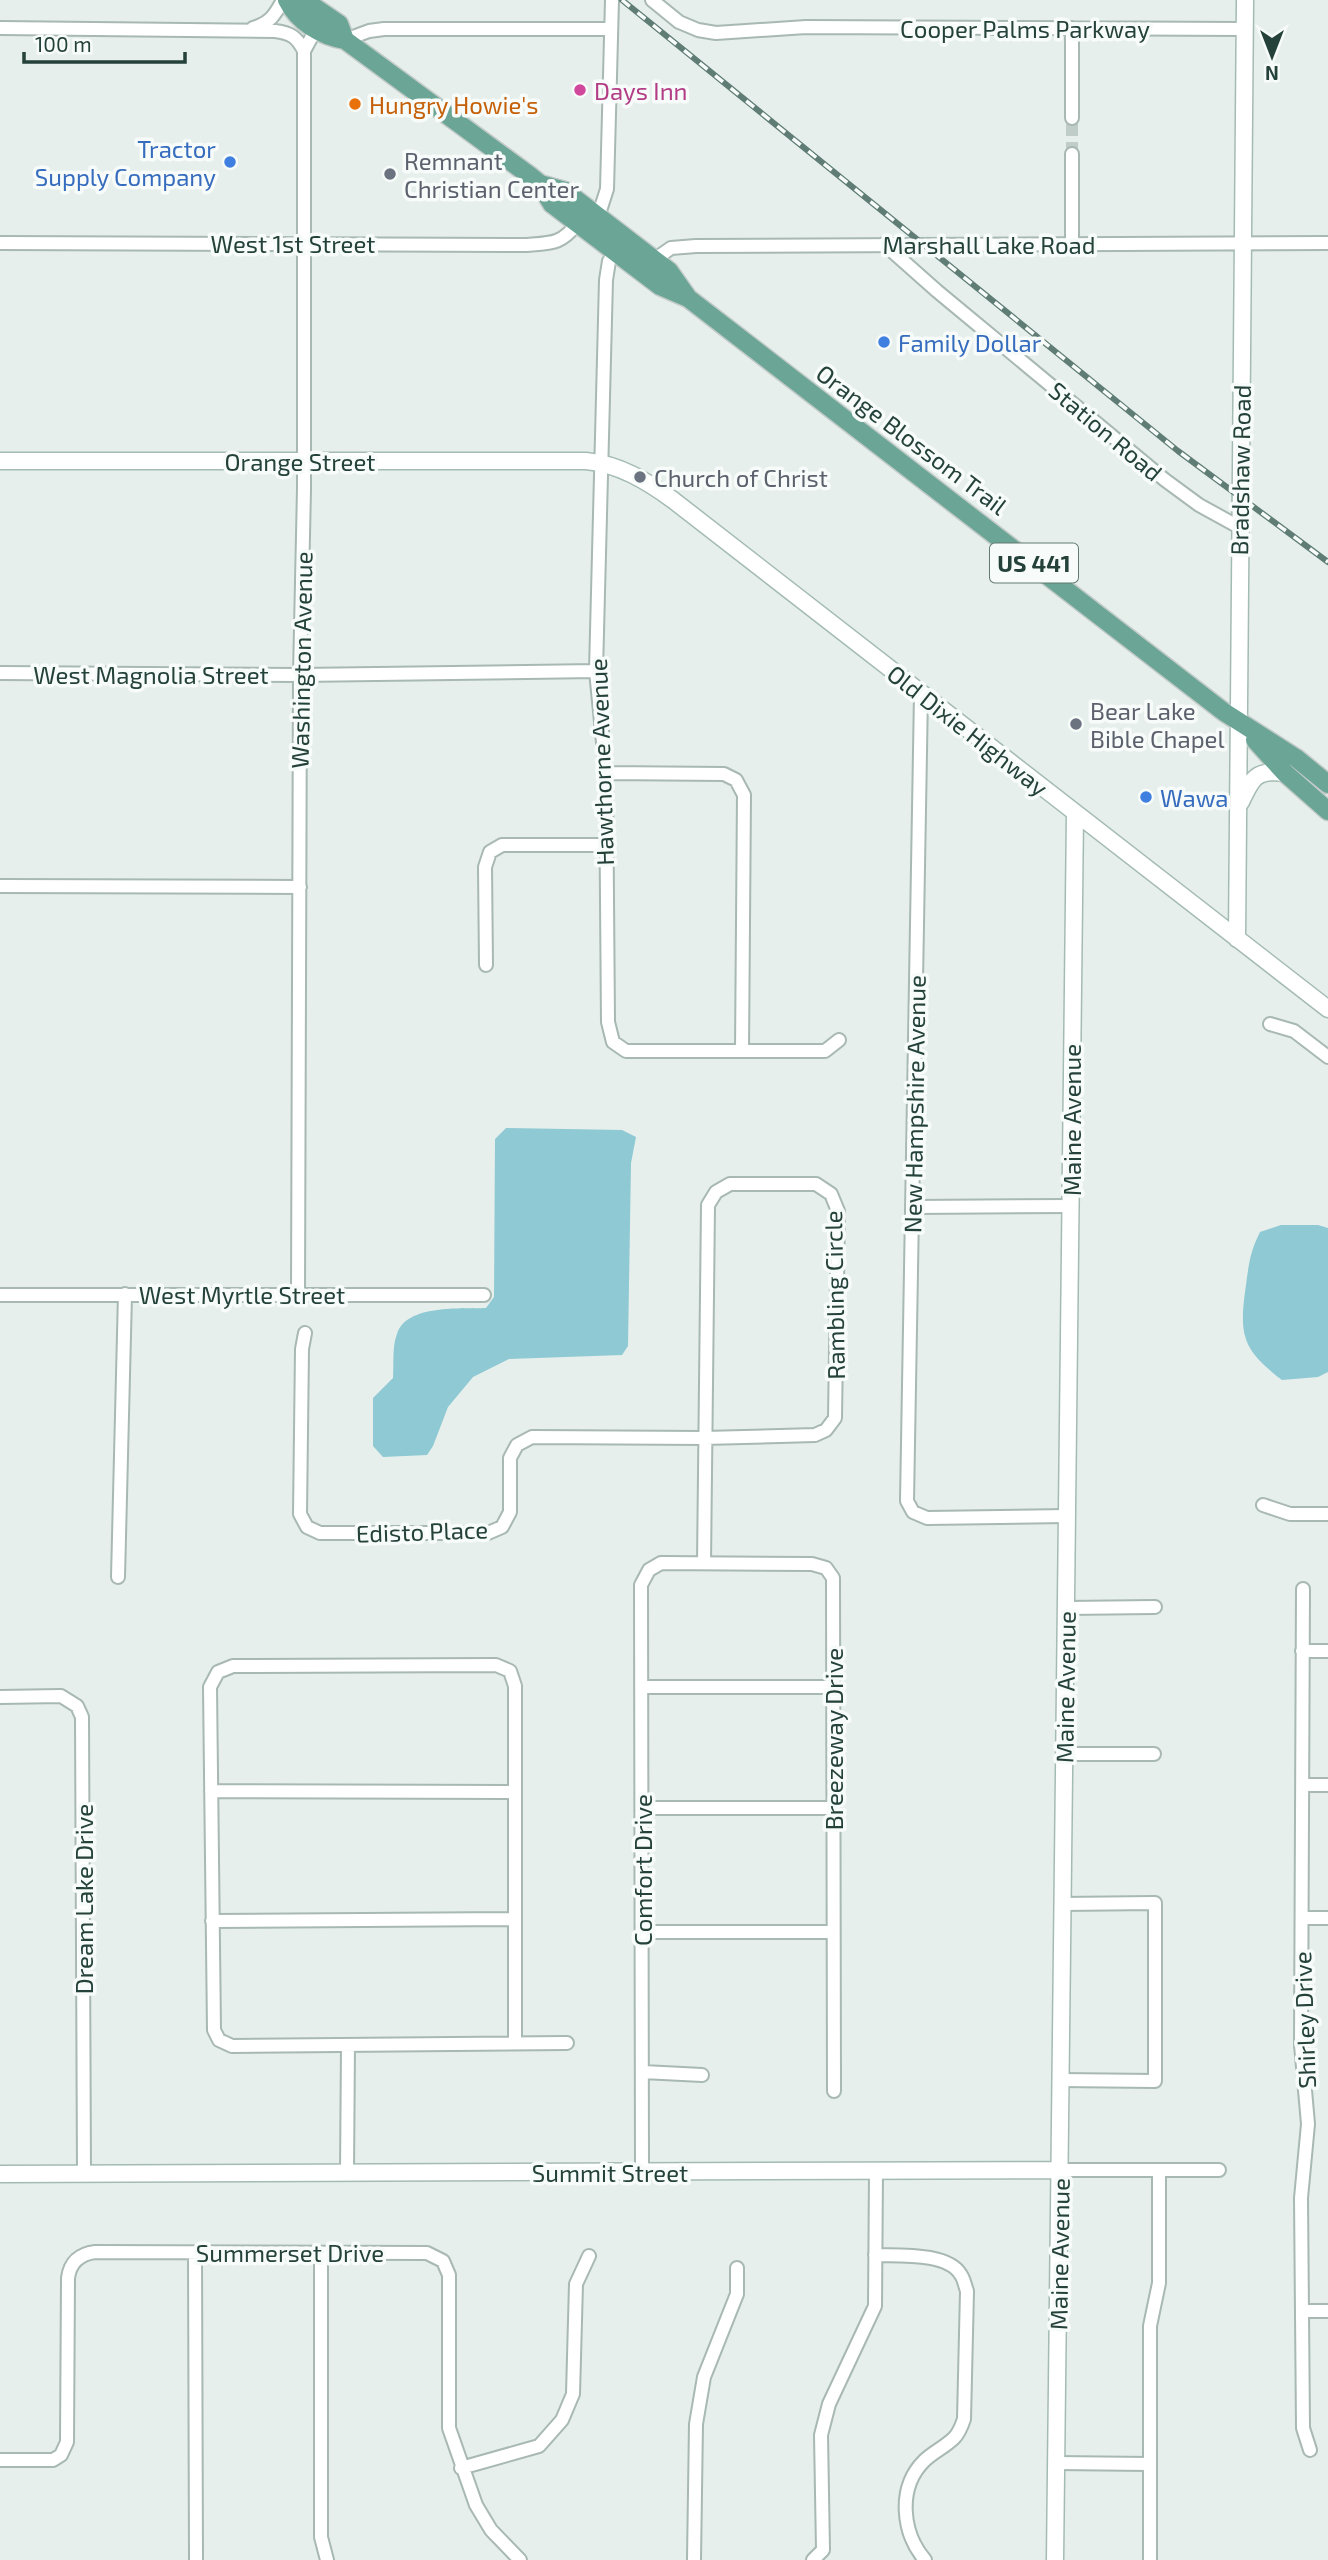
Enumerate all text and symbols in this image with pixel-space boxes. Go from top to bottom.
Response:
street label: Cooper Palms Parkway [900,14,1150,43]
scale bar [24,21,186,65]
north arrow [1237,21,1307,91]
text: 100 m [35,31,92,56]
text: N [1265,62,1279,85]
place label: Days Inn [594,76,688,105]
marker: Days Inn [572,82,588,98]
place label: Hungry Howie's [369,90,538,119]
marker: Hungry Howie's [347,96,363,112]
place label: Tractor Supply Company [35,134,216,191]
place label: Remnant Christian Center [404,146,580,203]
marker: Tractor Supply Company [222,154,238,170]
marker: Remnant Christian Center [382,166,398,182]
street label: West 1st Street [211,229,375,258]
street label: Marshall Lake Road [882,230,1096,259]
place label: Family Dollar [898,328,1042,357]
marker: Family Dollar [876,334,892,350]
street label: Orange Blossom Trail [811,358,1013,520]
street label: Station Road [1043,375,1169,487]
street label: Bradshaw Road [1224,384,1256,556]
street label: Orange Street [224,447,376,476]
place label: Church of Christ [654,463,828,492]
marker: Church of Christ [632,469,648,485]
road number: US 441 [990,544,1078,582]
street label: Washington Avenue [285,551,317,769]
street label: Hawthorne Avenue [583,658,619,866]
street label: Old Dixie Highway [882,658,1054,802]
street label: West Magnolia Street [33,660,269,689]
place label: Bear Lake Bible Chapel [1090,696,1225,753]
marker: Bear Lake Bible Chapel [1068,716,1084,732]
place label: Wawa [1160,783,1229,812]
marker: Wawa [1138,789,1154,805]
street label: New Hampshire Avenue [897,975,931,1233]
street label: Maine Avenue [1057,1044,1086,1196]
street label: Rambling Circle [818,1210,850,1380]
street label: West Myrtle Street [139,1280,345,1309]
street label: Edisto Place [355,1514,489,1548]
street label: Maine Avenue [1049,1611,1081,1763]
street label: Breezeway Drive [819,1648,848,1830]
street label: Comfort Drive [628,1794,657,1946]
street label: Dream Lake Drive [69,1804,98,1994]
street label: Shirley Drive [1287,1951,1321,2089]
street label: Summit Street [532,2158,688,2187]
street label: Maine Avenue [1043,2178,1075,2330]
street label: Summerset Drive [196,2238,384,2267]

